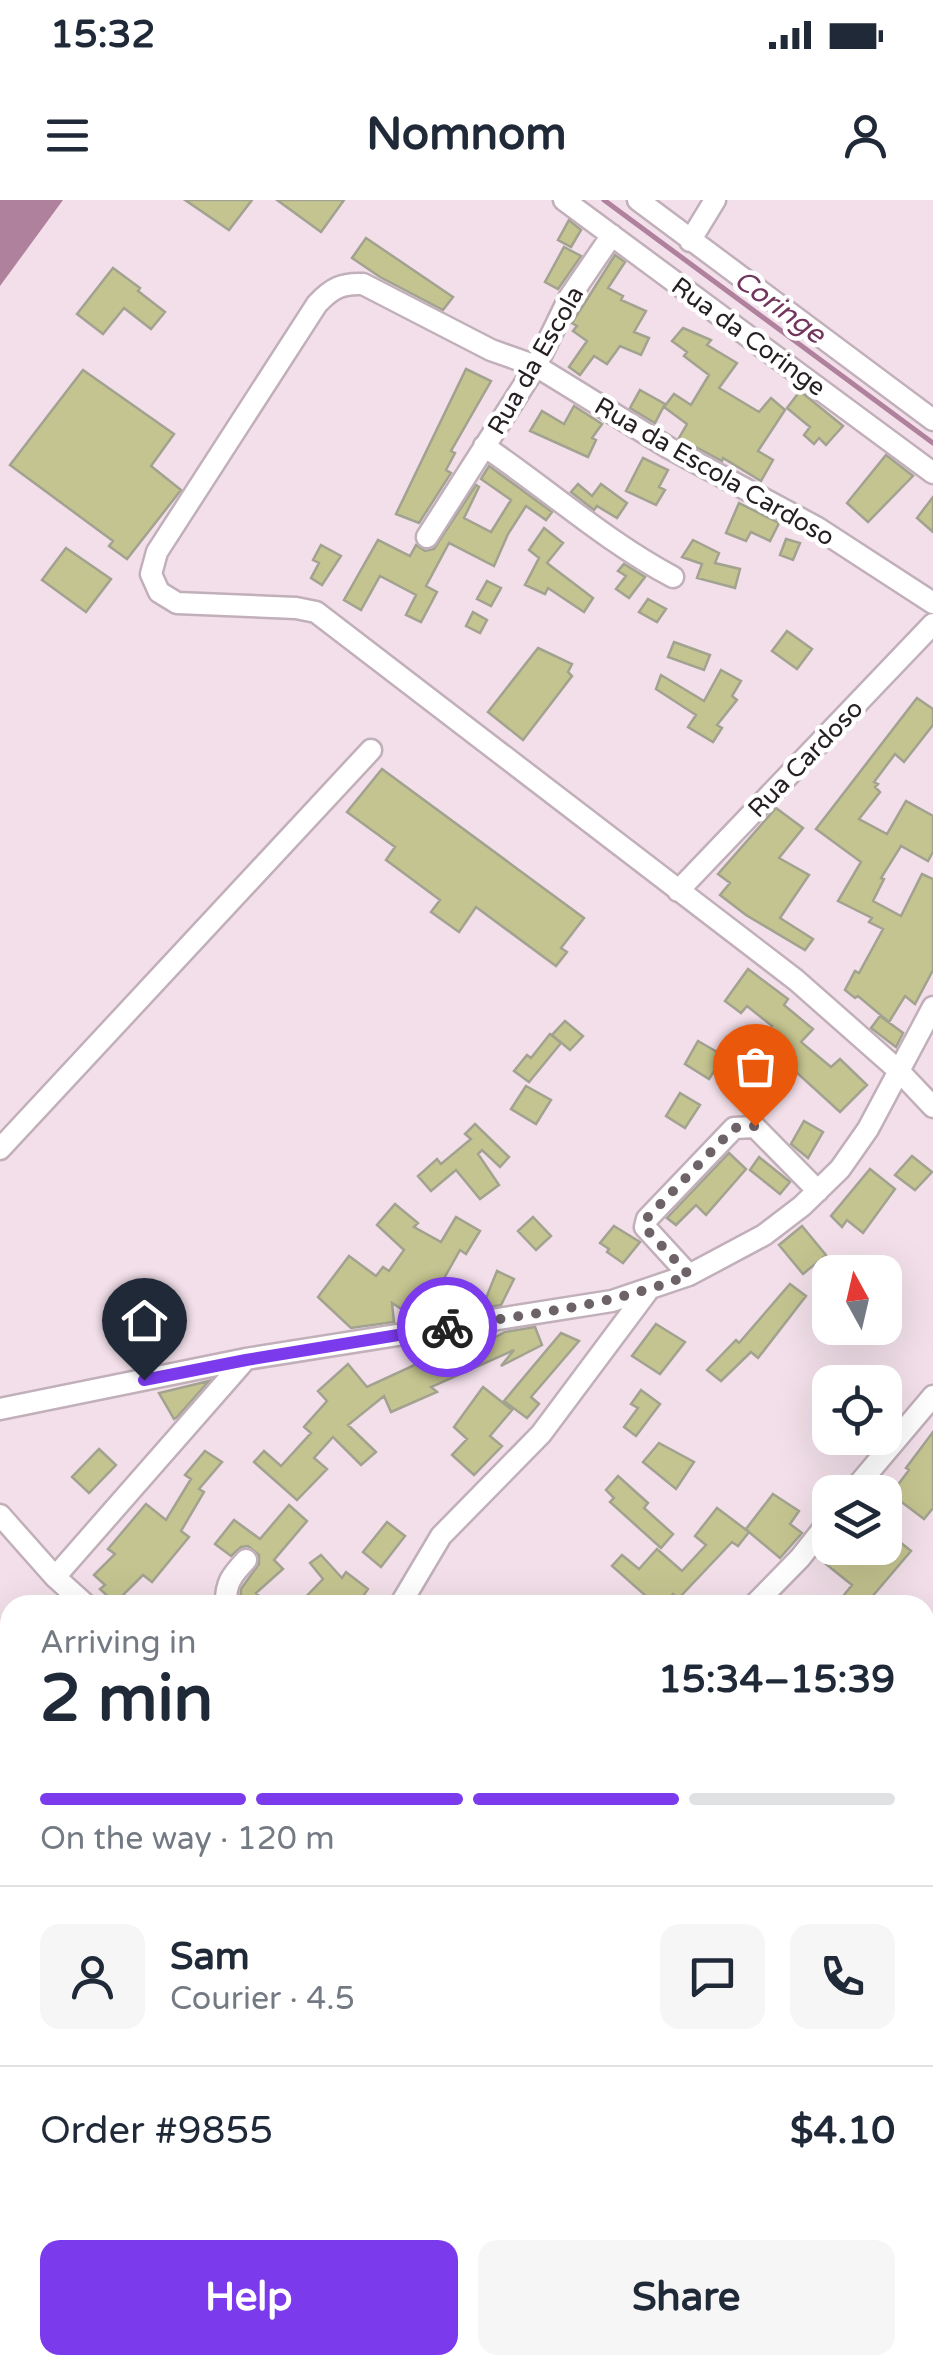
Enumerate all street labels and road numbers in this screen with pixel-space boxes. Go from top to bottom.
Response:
street label: Rua da Coringe [666,271,831,403]
street label: Rua da Escola [481,281,590,440]
street label: Rua da Escola Cardoso [589,391,840,553]
street label: Rua Cardoso [742,693,869,824]

